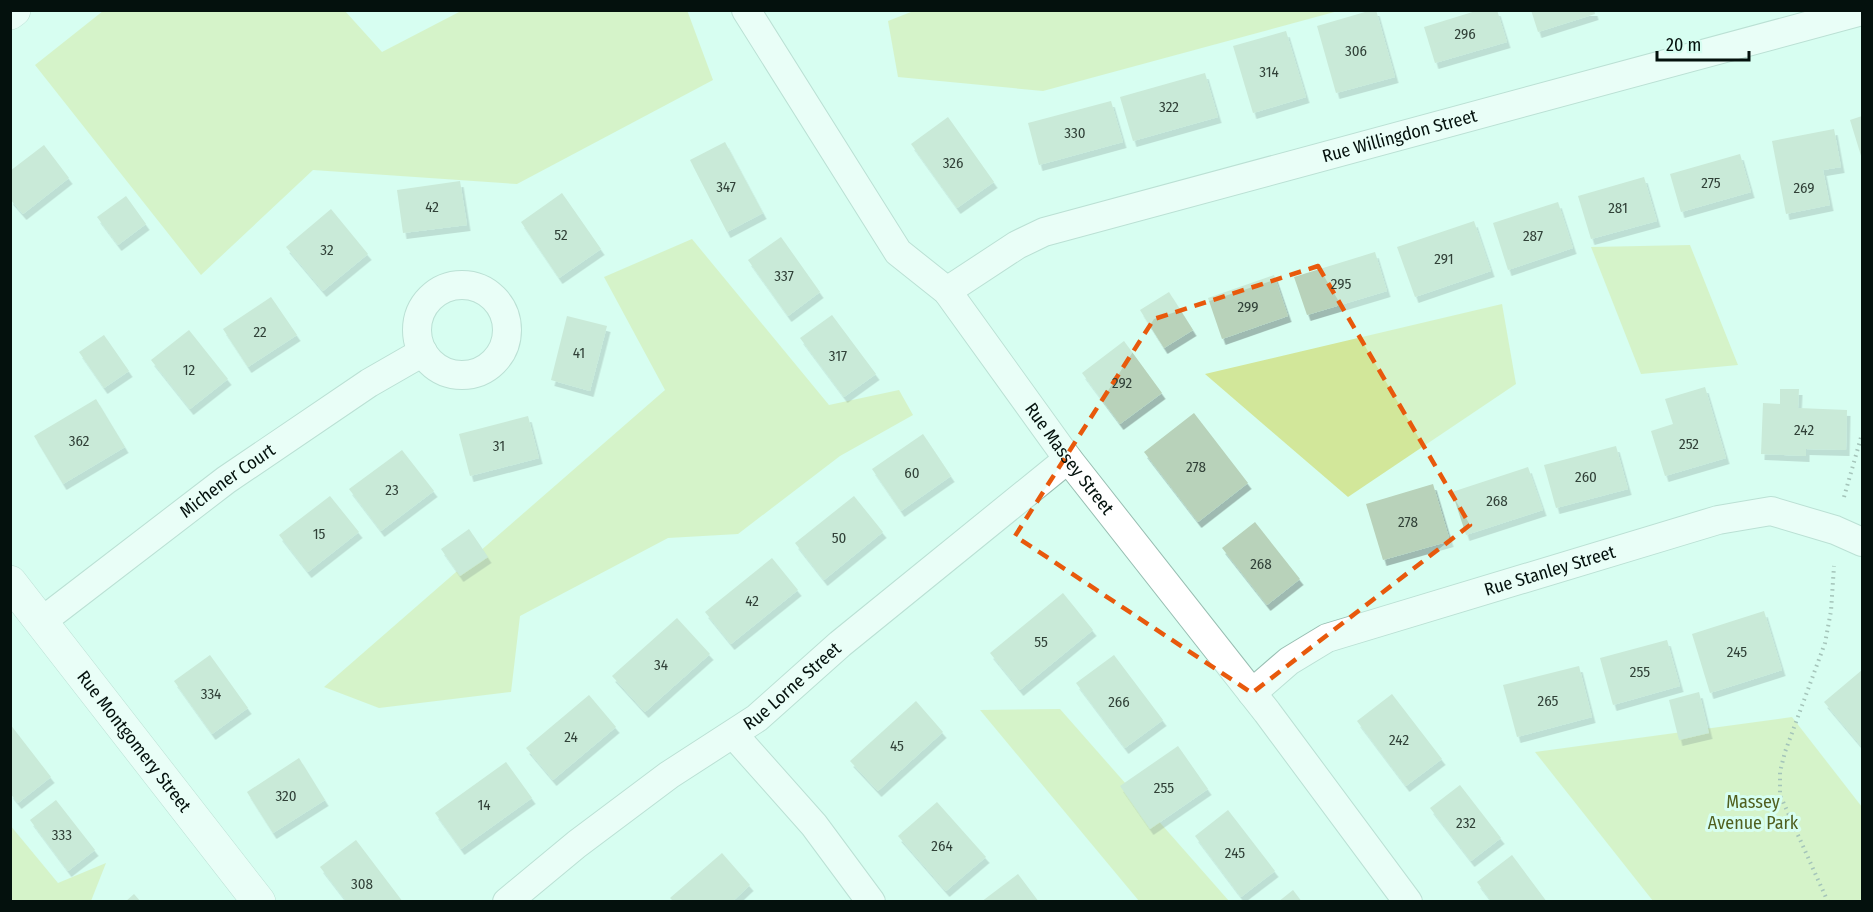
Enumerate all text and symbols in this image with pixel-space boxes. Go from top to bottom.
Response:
scale bar [1657,24,1748,62]
house number: 296 [1454,25,1476,43]
text: 20 m [1666,34,1701,56]
house number: 306 [1345,42,1367,60]
house number: 314 [1259,63,1279,81]
house number: 322 [1159,98,1179,116]
street label: Rue Willingdon Street [1320,105,1479,167]
house number: 330 [1064,124,1086,142]
house number: 326 [943,154,963,172]
house number: 275 [1701,174,1721,192]
house number: 347 [716,178,736,196]
house number: 269 [1793,179,1815,197]
house number: 42 [425,198,439,216]
house number: 281 [1608,199,1628,217]
house number: 52 [554,226,568,244]
house number: 287 [1523,227,1543,245]
house number: 32 [320,241,334,259]
house number: 291 [1434,250,1454,268]
house number: 337 [774,267,794,285]
house number: 295 [1331,275,1351,293]
house number: 299 [1237,298,1259,316]
house number: 22 [253,323,267,341]
house number: 41 [573,344,585,362]
house number: 317 [829,347,847,365]
house number: 12 [183,361,196,379]
house number: 292 [1112,374,1132,392]
street label: Rue Massey Street [1020,398,1119,519]
house number: 242 [1794,421,1814,439]
house number: 362 [69,432,90,450]
house number: 252 [1679,435,1699,453]
house number: 31 [493,437,505,455]
street label: Michener Court [175,439,279,522]
house number: 278 [1186,458,1206,476]
house number: 60 [904,464,920,482]
house number: 260 [1575,468,1597,486]
house number: 23 [385,481,399,499]
house number: 268 [1486,492,1508,510]
house number: 278 [1398,513,1418,531]
house number: 15 [313,525,325,543]
house number: 50 [832,529,846,547]
street label: Rue Stanley Street [1482,541,1618,601]
house number: 268 [1250,555,1272,573]
house number: 42 [745,592,759,610]
house number: 55 [1034,633,1048,651]
street label: Rue Lorne Street [739,637,845,735]
house number: 245 [1727,643,1747,661]
house number: 34 [654,656,668,674]
house number: 255 [1630,663,1650,681]
street label: Rue Montgomery Street [72,666,196,817]
house number: 334 [201,685,221,703]
house number: 265 [1538,692,1559,710]
house number: 266 [1108,693,1130,711]
house number: 24 [564,728,578,746]
house number: 242 [1389,731,1409,749]
house number: 45 [890,737,904,755]
house number: 255 [1154,779,1174,797]
house number: 320 [275,787,297,805]
park label: Massey Avenue Park [1708,791,1799,834]
house number: 14 [477,796,491,814]
house number: 232 [1456,814,1476,832]
house number: 333 [52,826,72,844]
house number: 264 [931,837,953,855]
house number: 245 [1225,844,1245,862]
house number: 308 [351,875,373,893]

